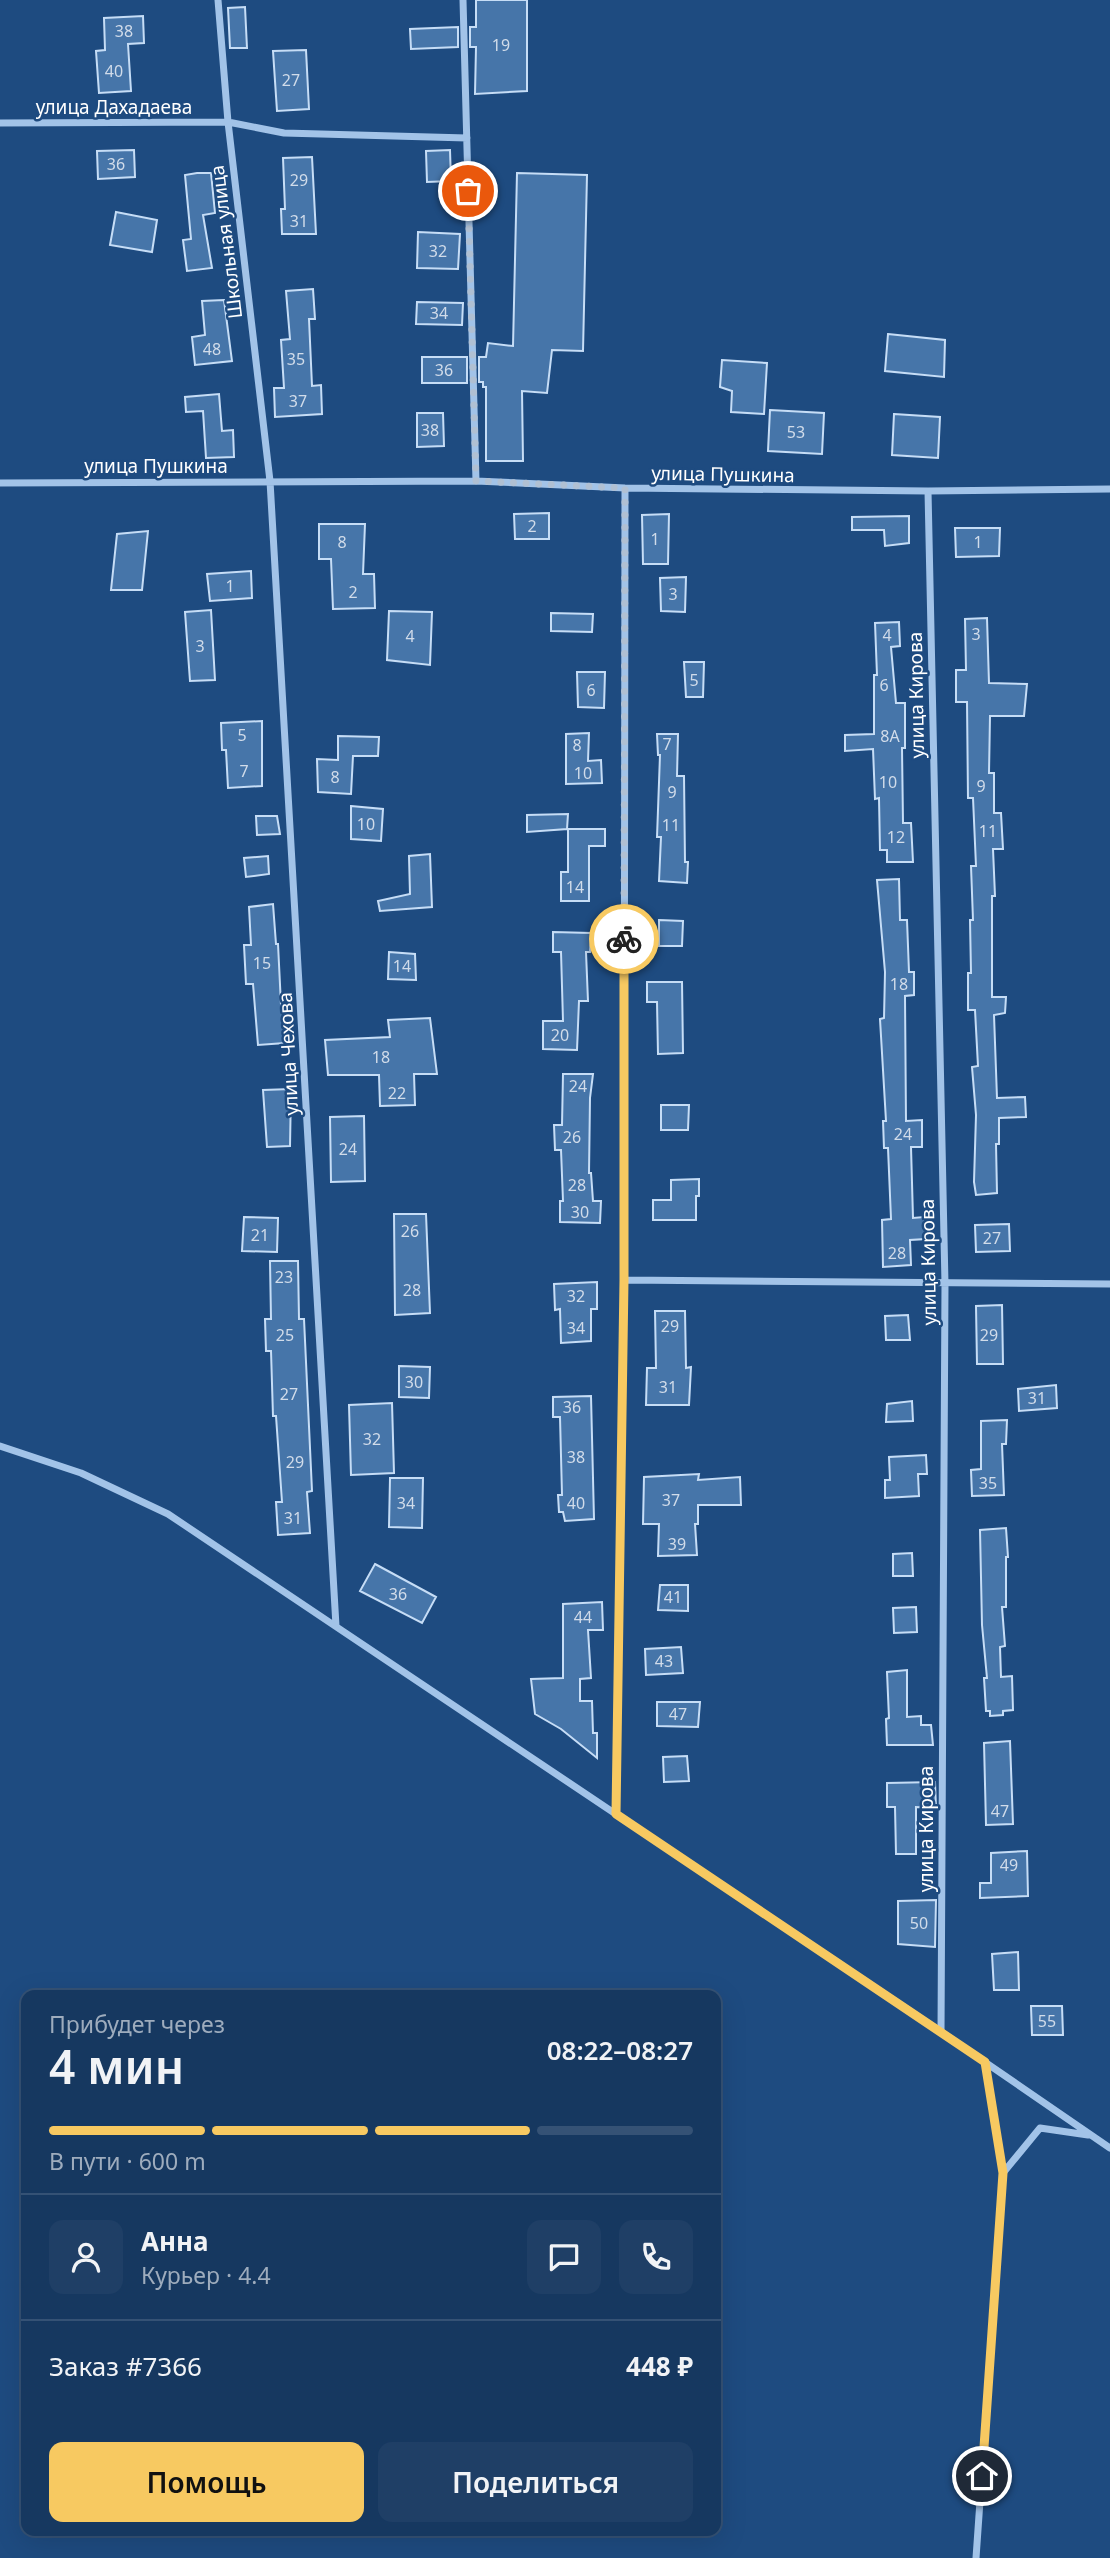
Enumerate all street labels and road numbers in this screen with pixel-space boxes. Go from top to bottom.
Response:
street label: улица Дахадаева [36,94,192,120]
street label: Школьная улица [204,164,248,320]
street label: улица Пушкина [84,453,228,479]
street label: улица Пушкина [651,460,795,488]
street label: улица Кирова [902,631,930,759]
street label: улица Чехова [272,992,304,1116]
street label: улица Кирова [914,1198,942,1326]
street label: улица Кирова [913,1766,939,1892]

